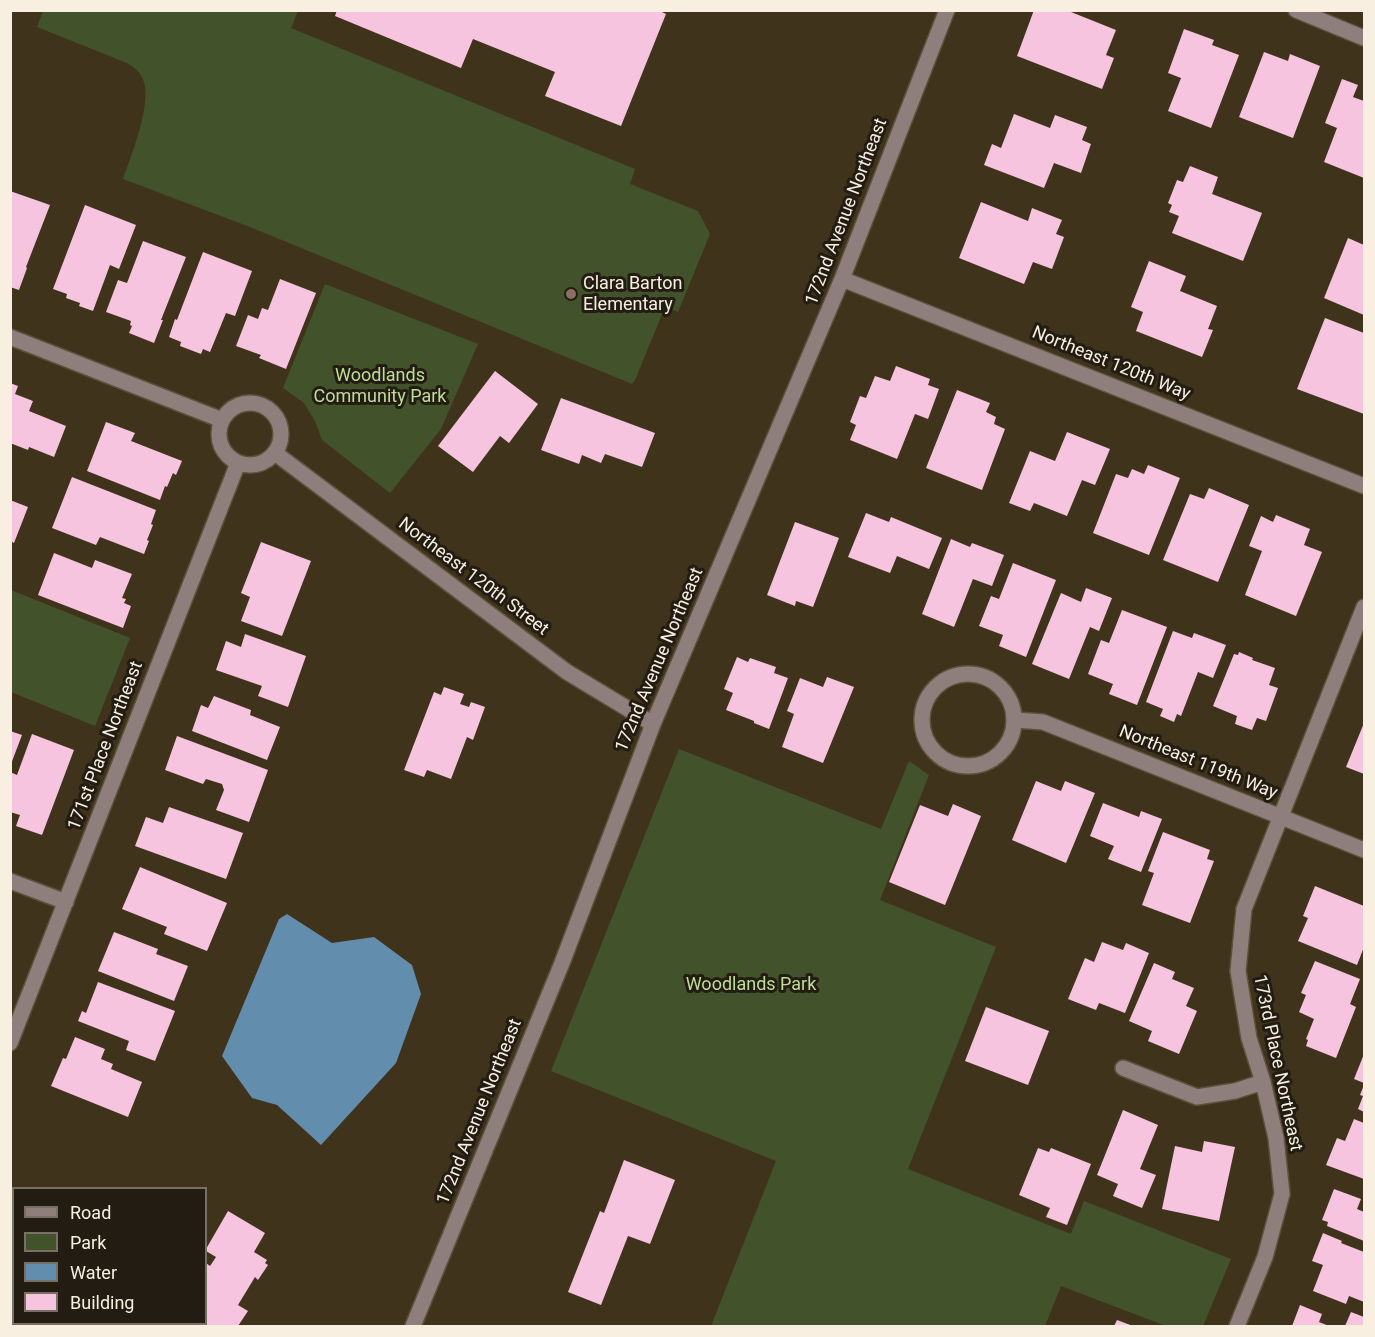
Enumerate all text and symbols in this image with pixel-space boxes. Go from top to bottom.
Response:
street label: 172nd Avenue Northeast [801,116,893,308]
place label: Clara Barton Elementary [583,273,682,316]
marker: Clara Barton Elementary [564,287,578,301]
street label: Northeast 120th Way [1029,322,1193,406]
park label: Woodlands Community Park [314,365,446,407]
street label: Northeast 120th Street [394,513,552,641]
street label: 172nd Avenue Northeast [611,565,709,755]
street label: 171st Place Northeast [64,659,148,833]
street label: Northeast 119th Way [1116,721,1280,805]
street label: 173rd Place Northeast [1248,973,1306,1153]
park label: Woodlands Park [686,974,816,996]
street label: 172nd Avenue Northeast [433,1016,527,1208]
legend [12,1187,207,1325]
text: Road [70,1202,111,1223]
text: Park [70,1232,106,1253]
text: Water [70,1262,117,1283]
text: Building [70,1292,134,1313]

